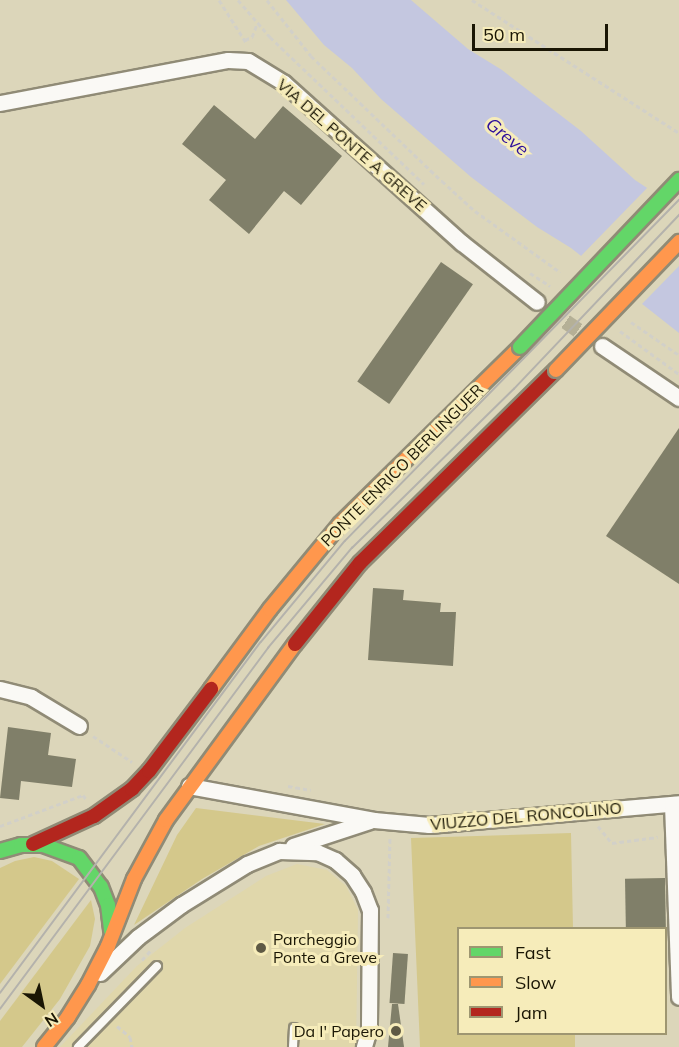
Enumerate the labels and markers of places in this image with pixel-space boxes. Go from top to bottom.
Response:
place label: Parcheggio Ponte a Greve [273,929,377,967]
marker: Parcheggio Ponte a Greve [254,941,268,955]
place label: Da I' Papero [294,1021,384,1041]
marker: Da I' Papero [389,1024,403,1038]

